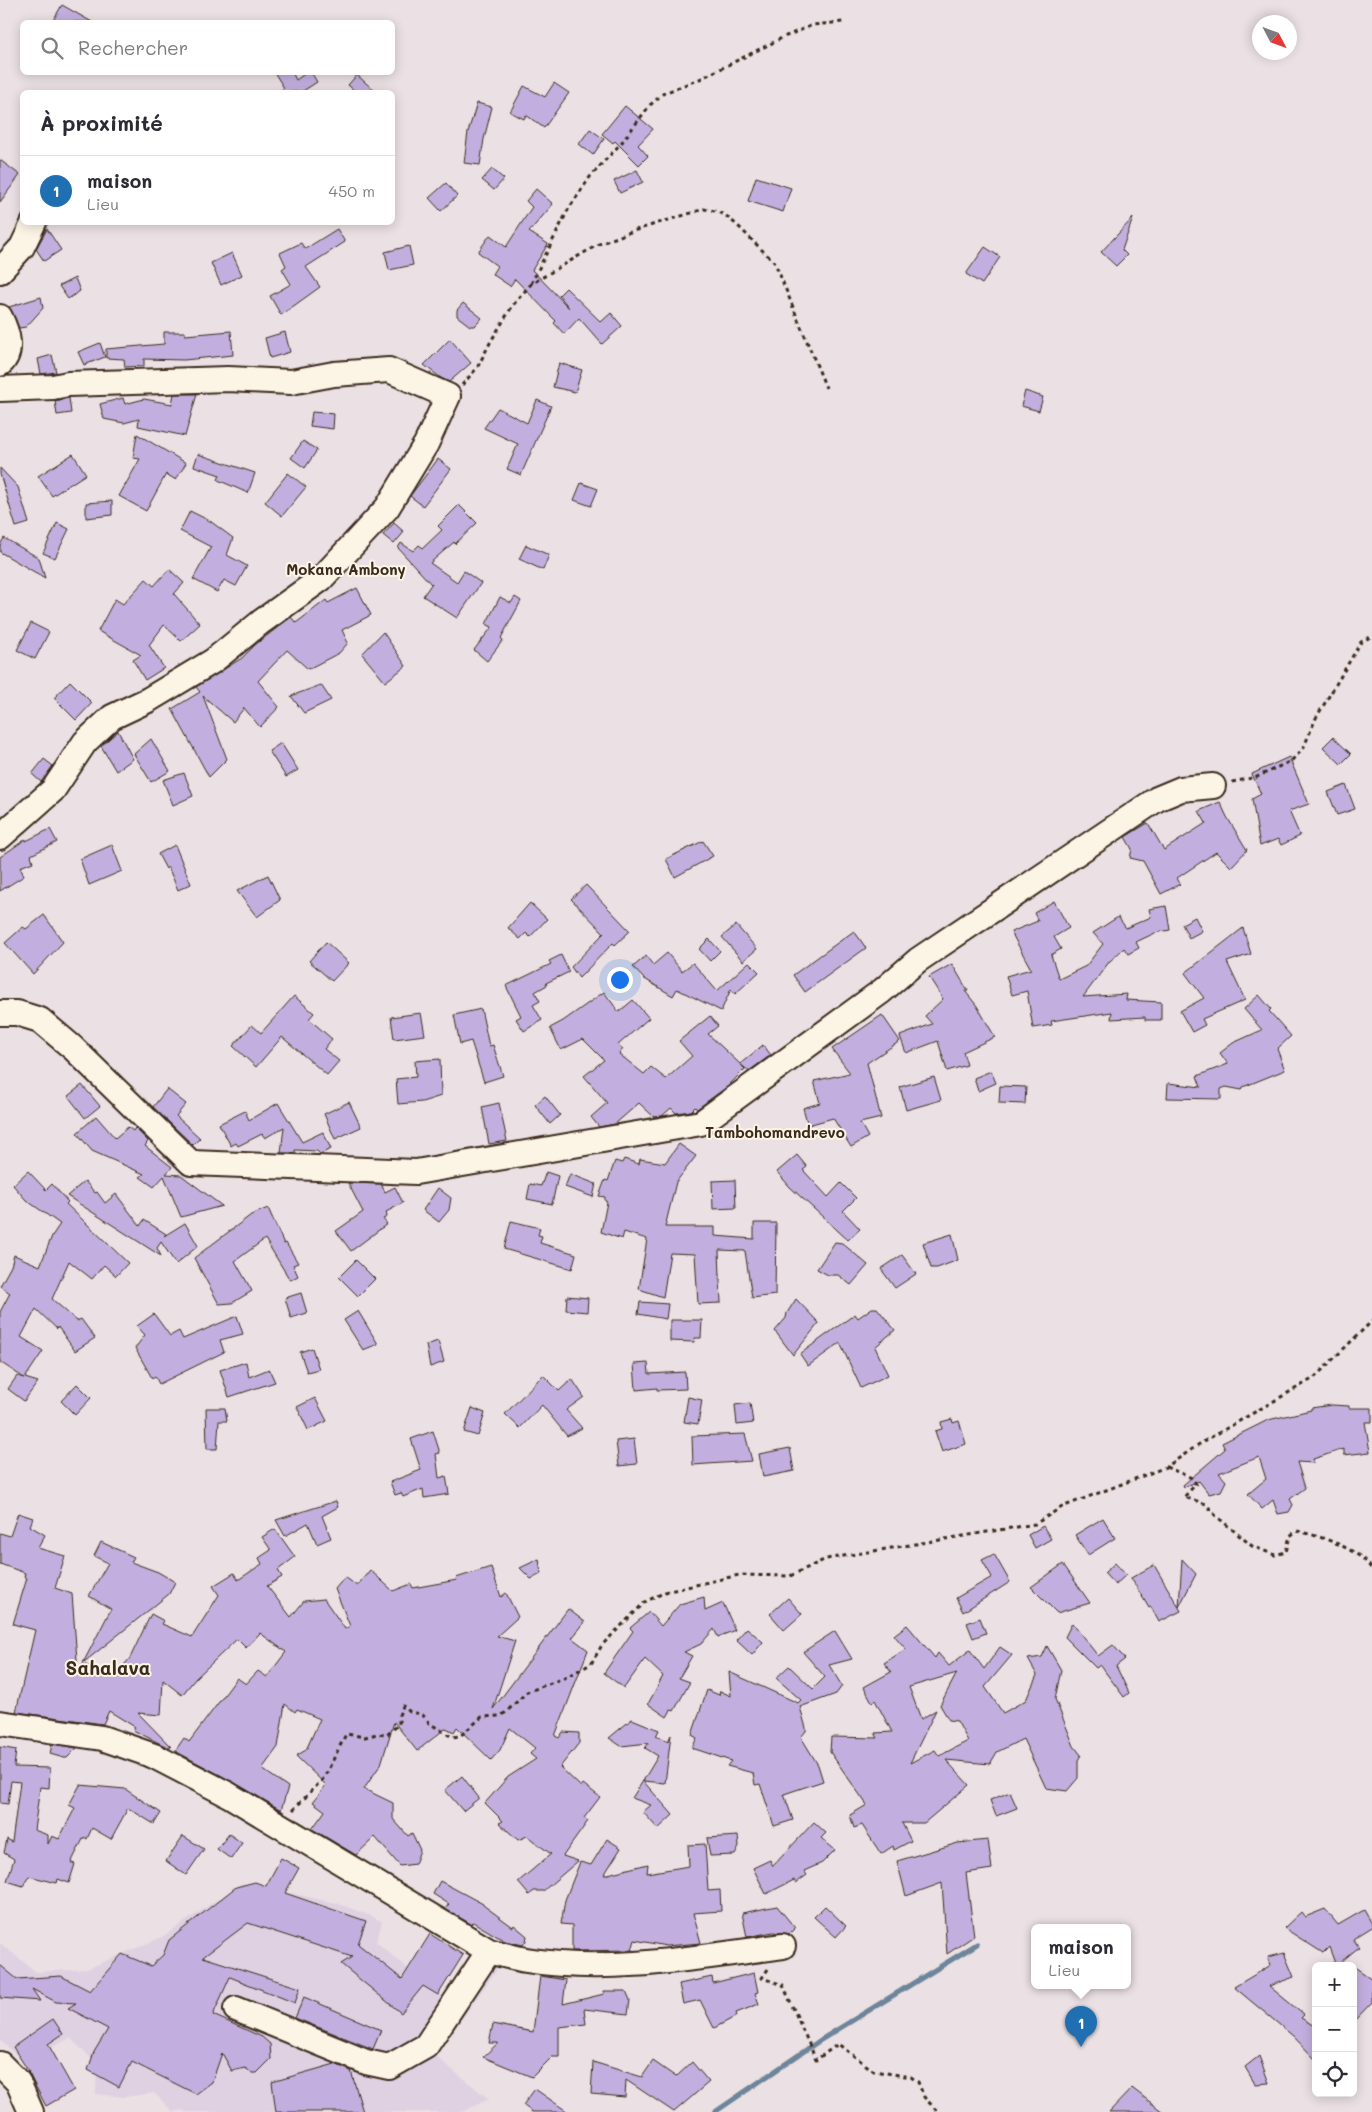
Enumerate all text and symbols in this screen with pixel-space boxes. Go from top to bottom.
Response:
north arrow [1252,15,1297,60]
search box [20,20,395,75]
icon: search [38,34,66,62]
text: Rechercher [78,35,188,60]
text: À proximité [40,109,163,136]
text: maison [87,168,152,193]
text: 1 [52,180,60,201]
text: 450 m [329,180,375,201]
text: Lieu [87,193,119,214]
district label: Mokana Ambony [286,559,406,579]
your location [607,967,633,993]
district label: Tambohomandrevo [705,1122,845,1142]
district label: Sahalava [65,1655,151,1680]
popup [1031,1924,1131,1989]
text: maison [1048,1934,1114,1959]
text: Lieu [1048,1959,1080,1980]
map controls [1312,1962,1357,2097]
button: + [1312,1962,1357,2007]
pin: 1 [1065,2006,1097,2047]
button: − [1312,2007,1357,2052]
button: locate [1312,2052,1357,2097]

